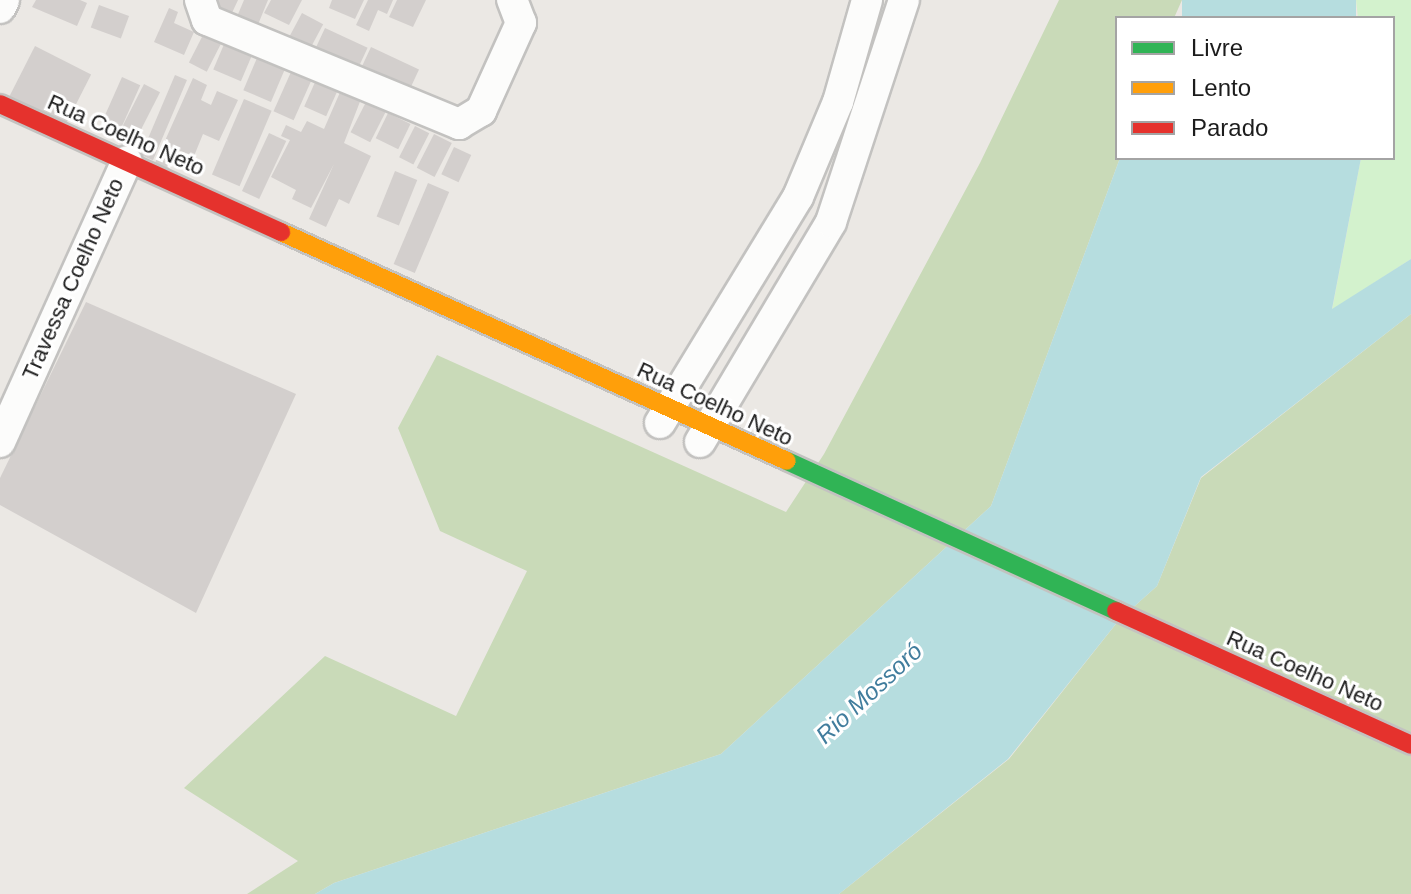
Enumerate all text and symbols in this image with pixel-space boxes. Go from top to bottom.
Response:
legend [1115,16,1395,160]
text: Livre [1191,34,1243,61]
text: Lento [1191,74,1251,101]
street label: Rua Coelho Neto [44,89,208,181]
text: Parado [1191,114,1268,141]
street label: Travessa Coelho Neto [17,174,129,384]
street label: Rua Coelho Neto [633,356,797,452]
street label: Rua Coelho Neto [1223,625,1387,717]
water label: Rio Mossoró [810,637,928,749]

